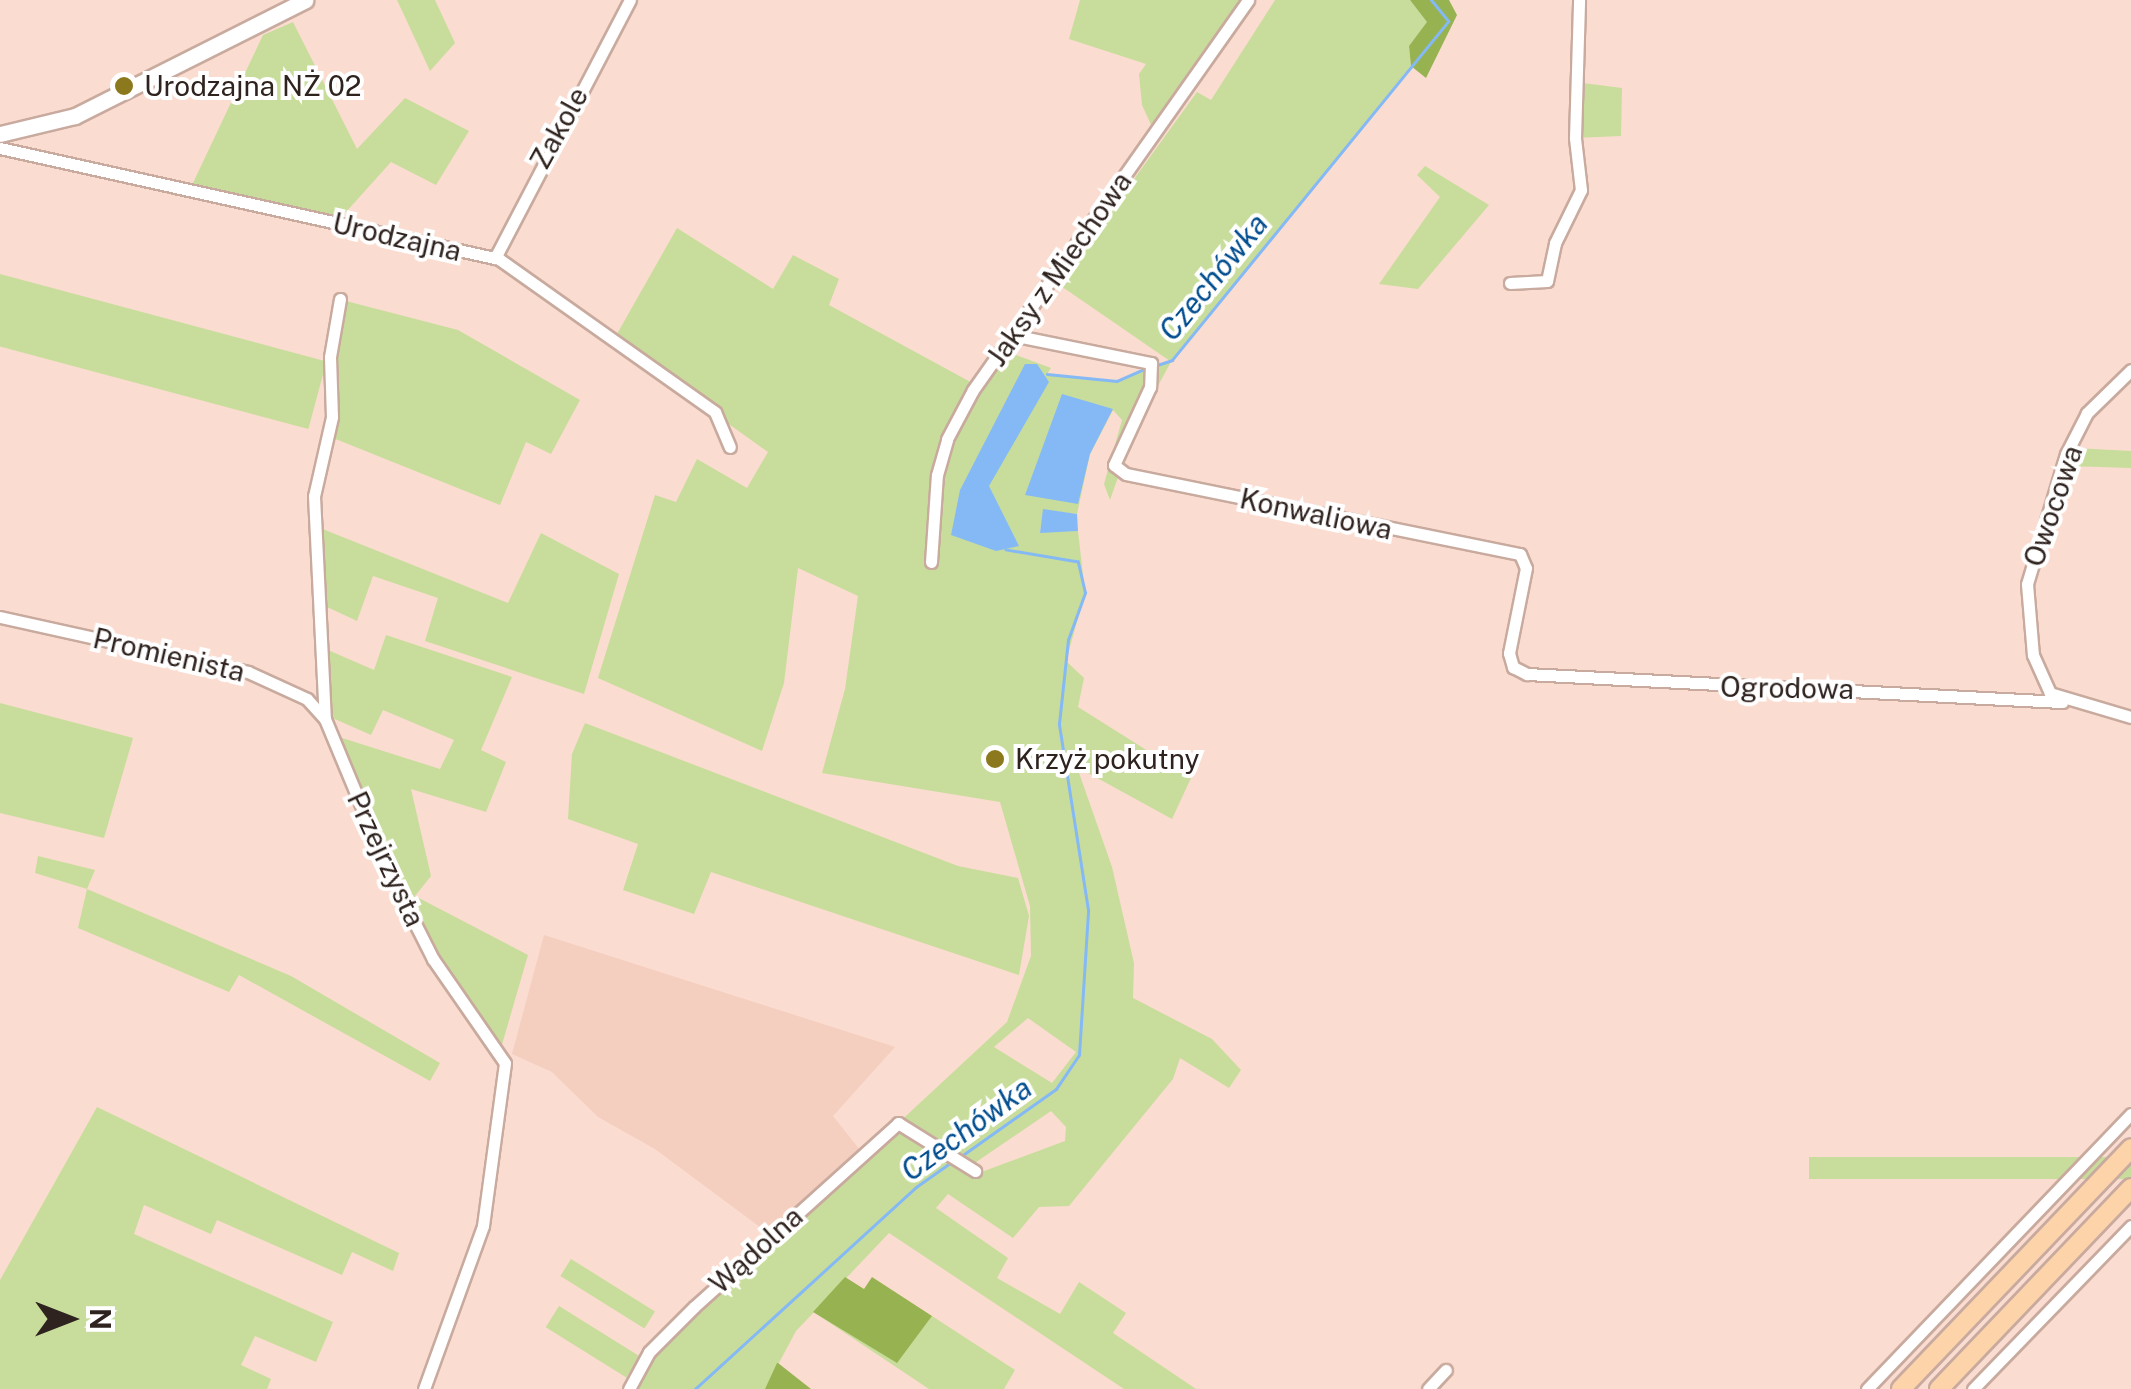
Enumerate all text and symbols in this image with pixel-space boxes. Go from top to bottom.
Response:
place label: Urodzajna NŻ 02 [144,69,361,103]
marker: Urodzajna NŻ 02 [113,75,135,97]
street label: Zakole [523,81,595,175]
street label: Jaksy z Miechowa [979,165,1139,373]
street label: Urodzajna [329,206,465,268]
water label: Czechówka [1151,206,1275,348]
street label: Owocowa [2017,441,2089,571]
street label: Konwaliowa [1237,481,1395,547]
street label: Promienista [90,621,248,689]
street label: Ogrodowa [1720,670,1854,706]
place label: Krzyż pokutny [1015,742,1199,776]
marker: Krzyż pokutny [984,748,1006,770]
street label: Przejrzysta [340,786,432,932]
water label: Czechówka [894,1070,1038,1188]
street label: Wądolna [703,1200,809,1300]
north arrow [20,1269,120,1369]
text: N [84,1308,117,1330]

